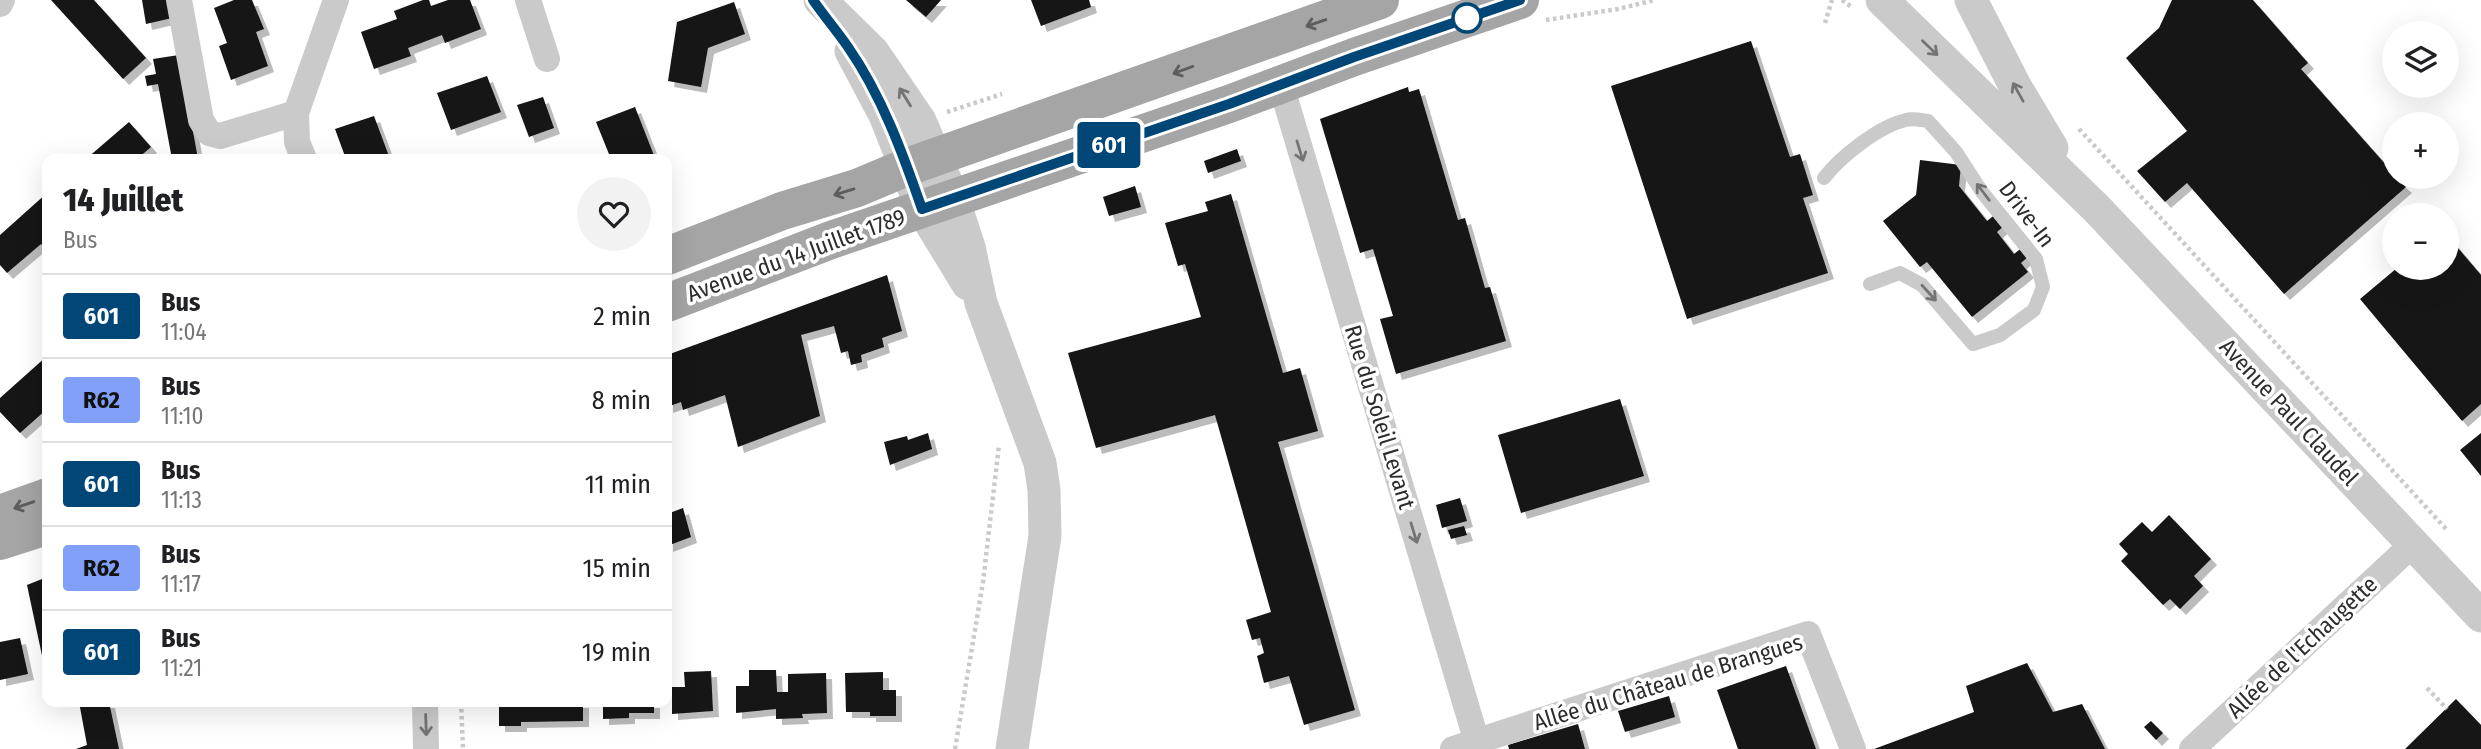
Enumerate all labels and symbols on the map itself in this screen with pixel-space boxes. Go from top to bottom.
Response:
unlabelled marker [1452,3,1482,33]
one-way arrow [1305,18,1327,30]
one-way arrow [1922,39,1939,56]
one-way arrow [1172,65,1194,77]
one-way arrow [2011,82,2025,102]
one-way arrow [898,87,912,107]
line badge: 601 [1069,122,1149,168]
one-way arrow [1295,140,1308,162]
street label: Drive-In [1993,175,2061,253]
one-way arrow [1976,183,1990,202]
one-way arrow [833,187,855,199]
street label: Avenue du 14 Juillet 1789 [683,202,909,308]
one-way arrow [1921,284,1937,302]
street label: Rue du Soleil Levant [1339,322,1421,513]
street label: Avenue Paul Claudel [2214,333,2364,491]
one-way arrow [13,500,35,512]
one-way arrow [1409,522,1422,544]
street label: Allée de l'Echaugette [2221,570,2383,724]
street label: Allée du Château de Brangues [1530,628,1806,736]
one-way arrow [419,714,432,737]

